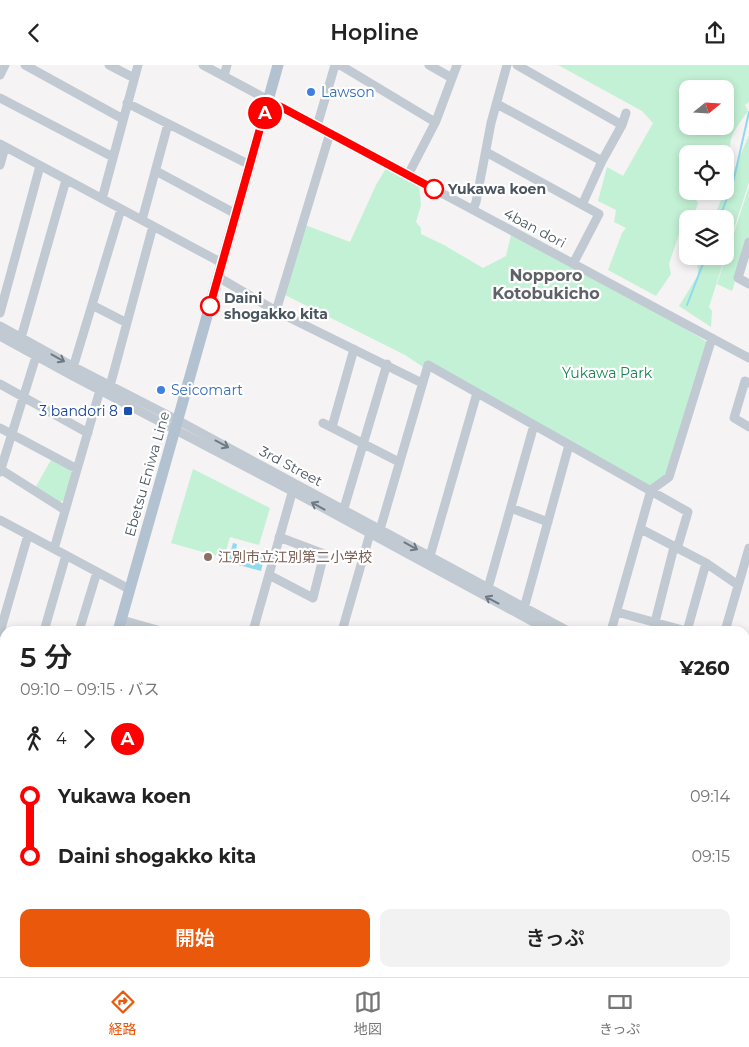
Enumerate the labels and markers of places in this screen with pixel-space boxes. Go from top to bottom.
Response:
place label: Lawson [321,83,375,101]
marker: Lawson [305,86,317,98]
marker: Yukawa koen [424,179,444,199]
place label: Yukawa koen [447,180,546,198]
place label: Daini shogakko kita [224,289,328,323]
marker: Daini shogakko kita [200,296,220,316]
place label: Seicomart [171,381,243,399]
marker: Seicomart [155,384,167,396]
place label: 3 bandori 8 [39,402,118,420]
marker: 3 bandori 8 [122,405,134,417]
place label: 江別市立江別第二小学校 [218,548,372,566]
marker: 江別市立江別第二小学校 [202,551,214,563]

